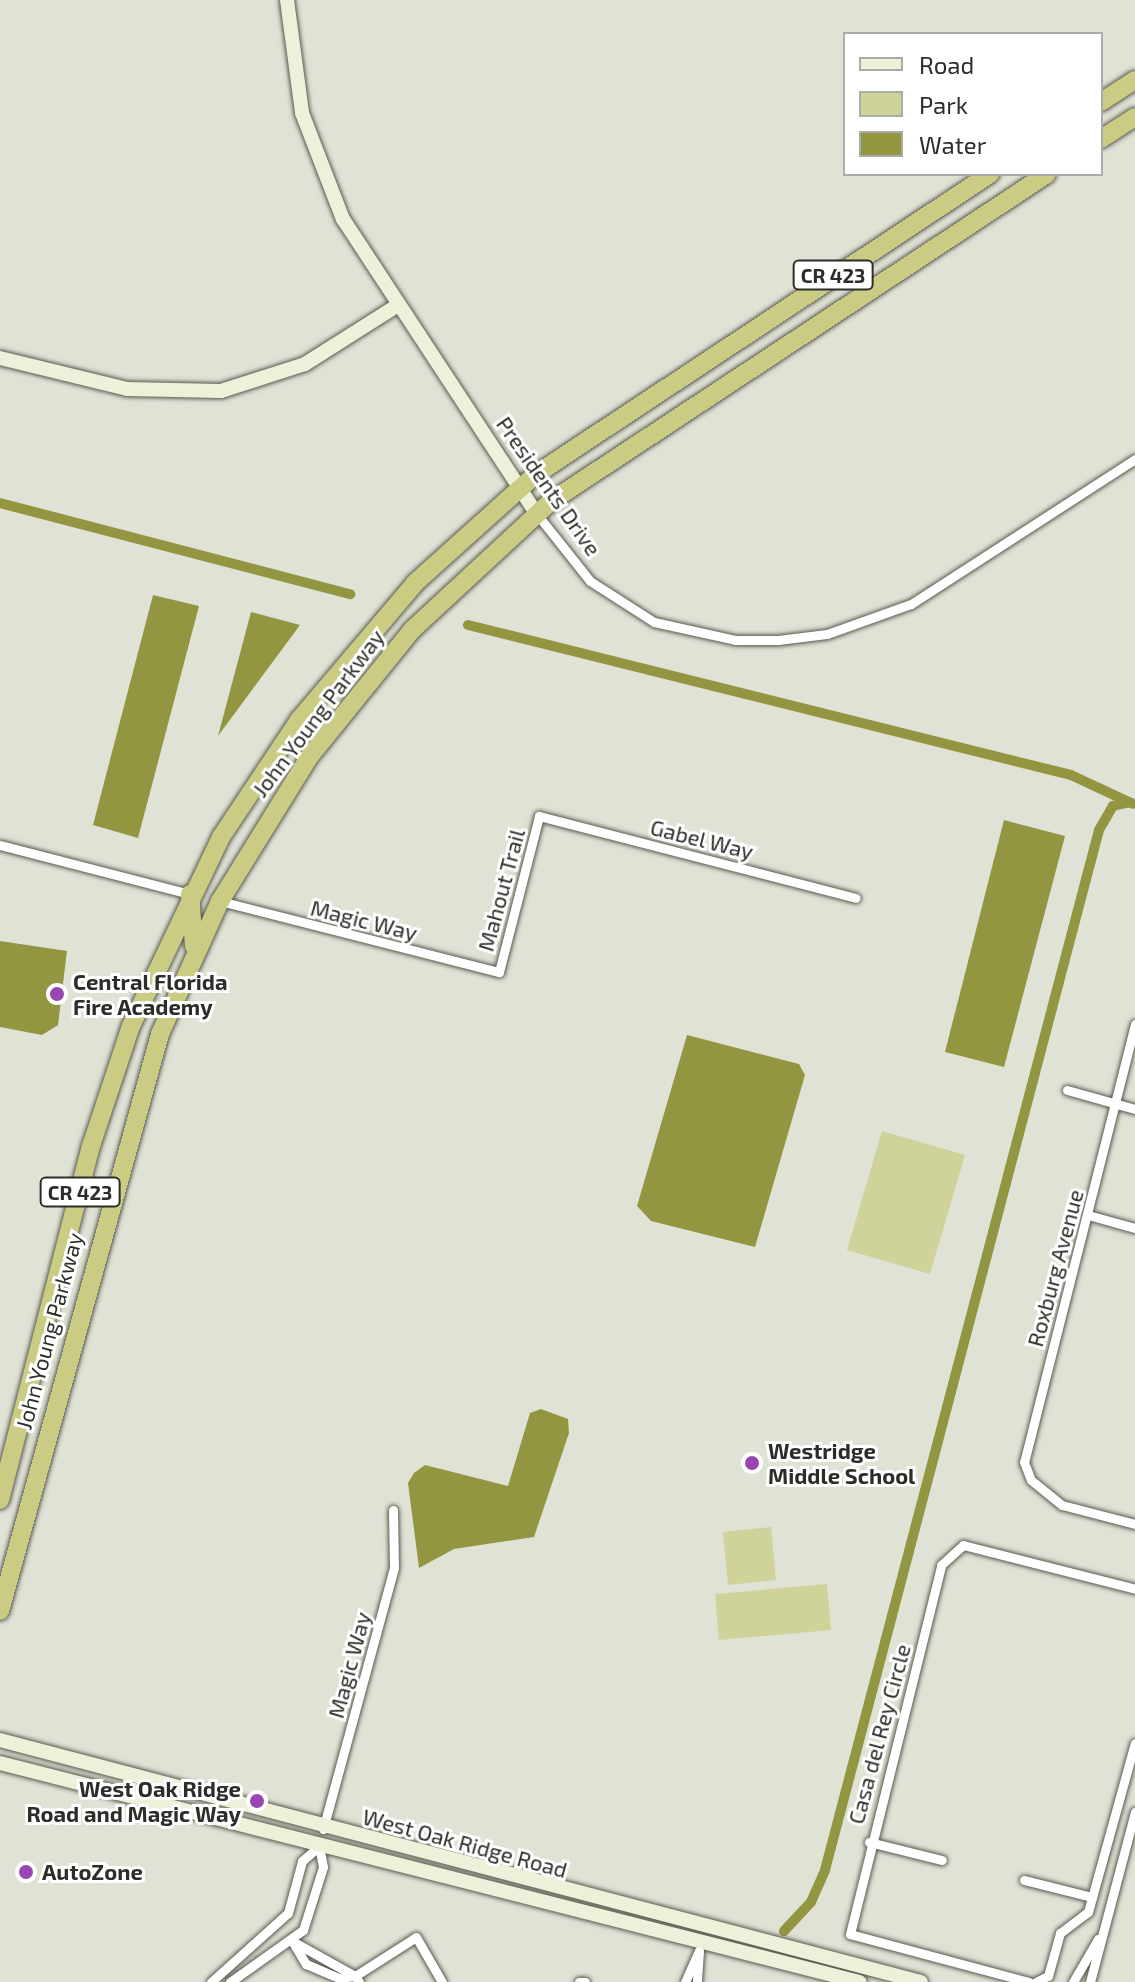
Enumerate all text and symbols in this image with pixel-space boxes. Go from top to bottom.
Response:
legend [843,32,1103,176]
text: Road [919,50,974,79]
text: Park [919,90,968,119]
text: Water [919,130,986,159]
road number: CR 423 [791,259,875,291]
street label: Presidents Drive [491,411,607,561]
street label: John Young Parkway [246,624,390,802]
street label: Gabel Way [647,813,757,865]
street label: Mahout Trail [472,826,530,954]
street label: Magic Way [308,894,420,946]
place label: Central Florida Fire Academy [73,968,228,1020]
marker: Central Florida Fire Academy [48,985,66,1003]
road number: CR 423 [38,1176,122,1208]
street label: Roxburg Avenue [1021,1186,1089,1350]
street label: John Young Parkway [10,1229,88,1433]
place label: Westridge Middle School [768,1437,915,1488]
marker: Westridge Middle School [743,1454,761,1472]
street label: Magic Way [322,1609,376,1721]
street label: Casa del Rey Circle [842,1641,916,1827]
place label: West Oak Ridge Road and Magic Way [26,1775,241,1826]
marker: West Oak Ridge Road and Magic Way [248,1792,266,1810]
street label: West Oak Ridge Road [360,1803,570,1883]
place label: AutoZone [42,1859,143,1885]
marker: AutoZone [17,1863,35,1881]

